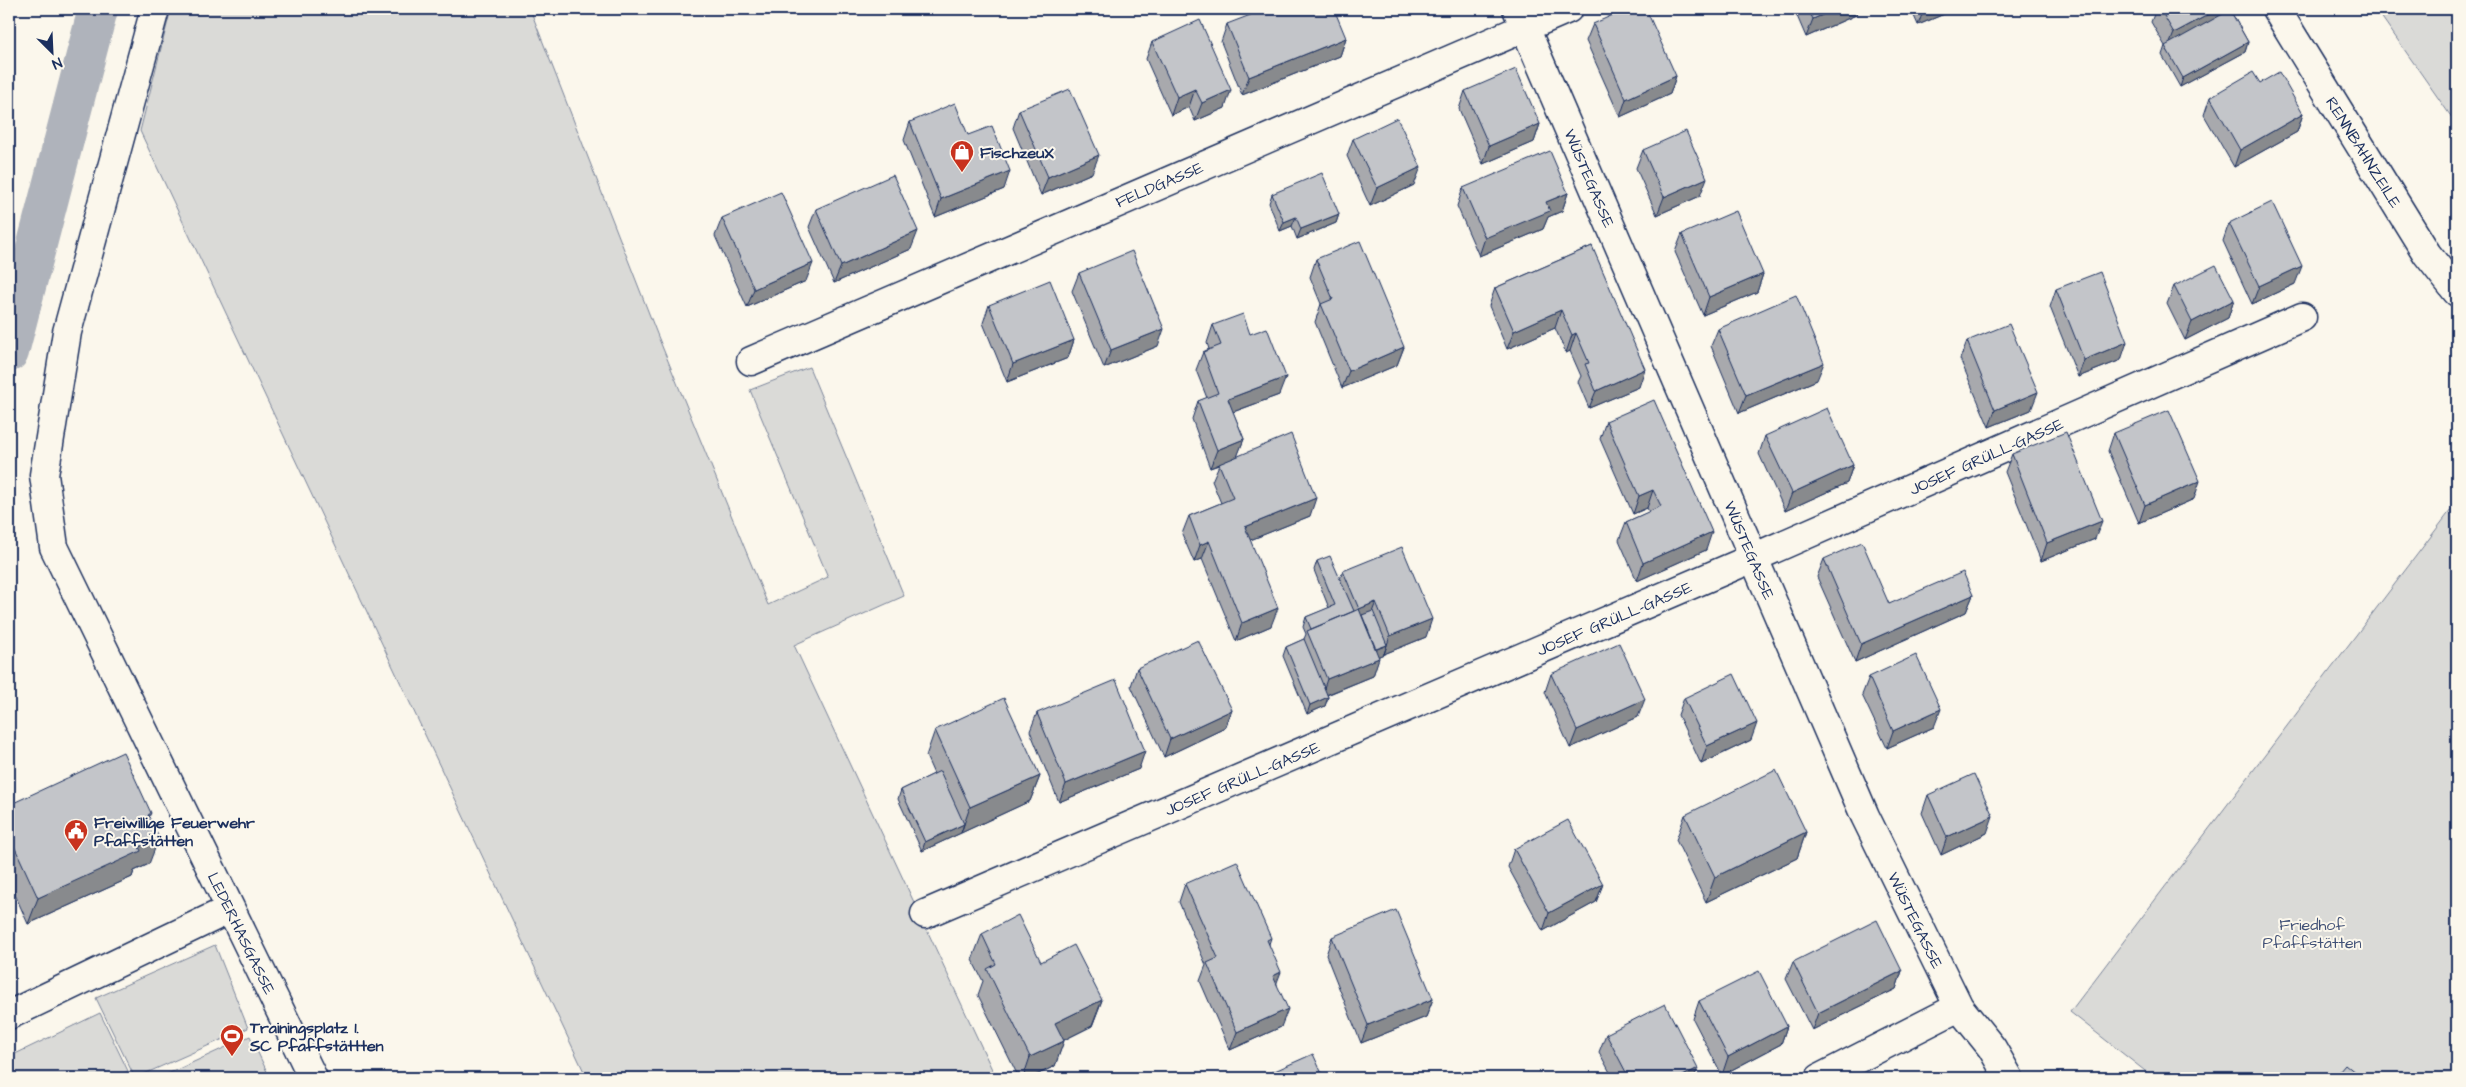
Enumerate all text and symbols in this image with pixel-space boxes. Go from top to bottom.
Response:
north arrow [28,28,78,78]
text: N [49,52,65,74]
street label: RENNBAHNZEILE [2320,93,2406,213]
street label: WÜSTEGASSE [1558,126,1620,232]
shop icon: FischzeuX [949,139,975,173]
place label: FischzeuX [980,142,1054,164]
street label: FELDGASSE [1112,156,1207,213]
street label: JOSEF GRÜLL-GASSE [1906,413,2067,501]
street label: WÜSTEGASSE [1718,498,1780,604]
street label: JOSEF GRÜLL-GASSE [1534,576,1696,662]
street label: JOSEF GRÜLL-GASSE [1162,736,1324,822]
place label: Freiwillige Feuerwehr Pfaffstätten [94,812,255,852]
public building icon: Freiwillige Feuerwehr Pfaffstätten [63,818,89,852]
street label: WÜSTEGASSE [1882,868,1948,973]
street label: LEDERHASGASSE [202,869,280,999]
park label: Friedhof Pfaffstätten [2262,914,2362,954]
place label: Trainingsplatz 1. SC Pfaffstättten [249,1017,384,1057]
sports icon: Trainingsplatz 1. SC Pfaffstättten [219,1023,245,1057]

